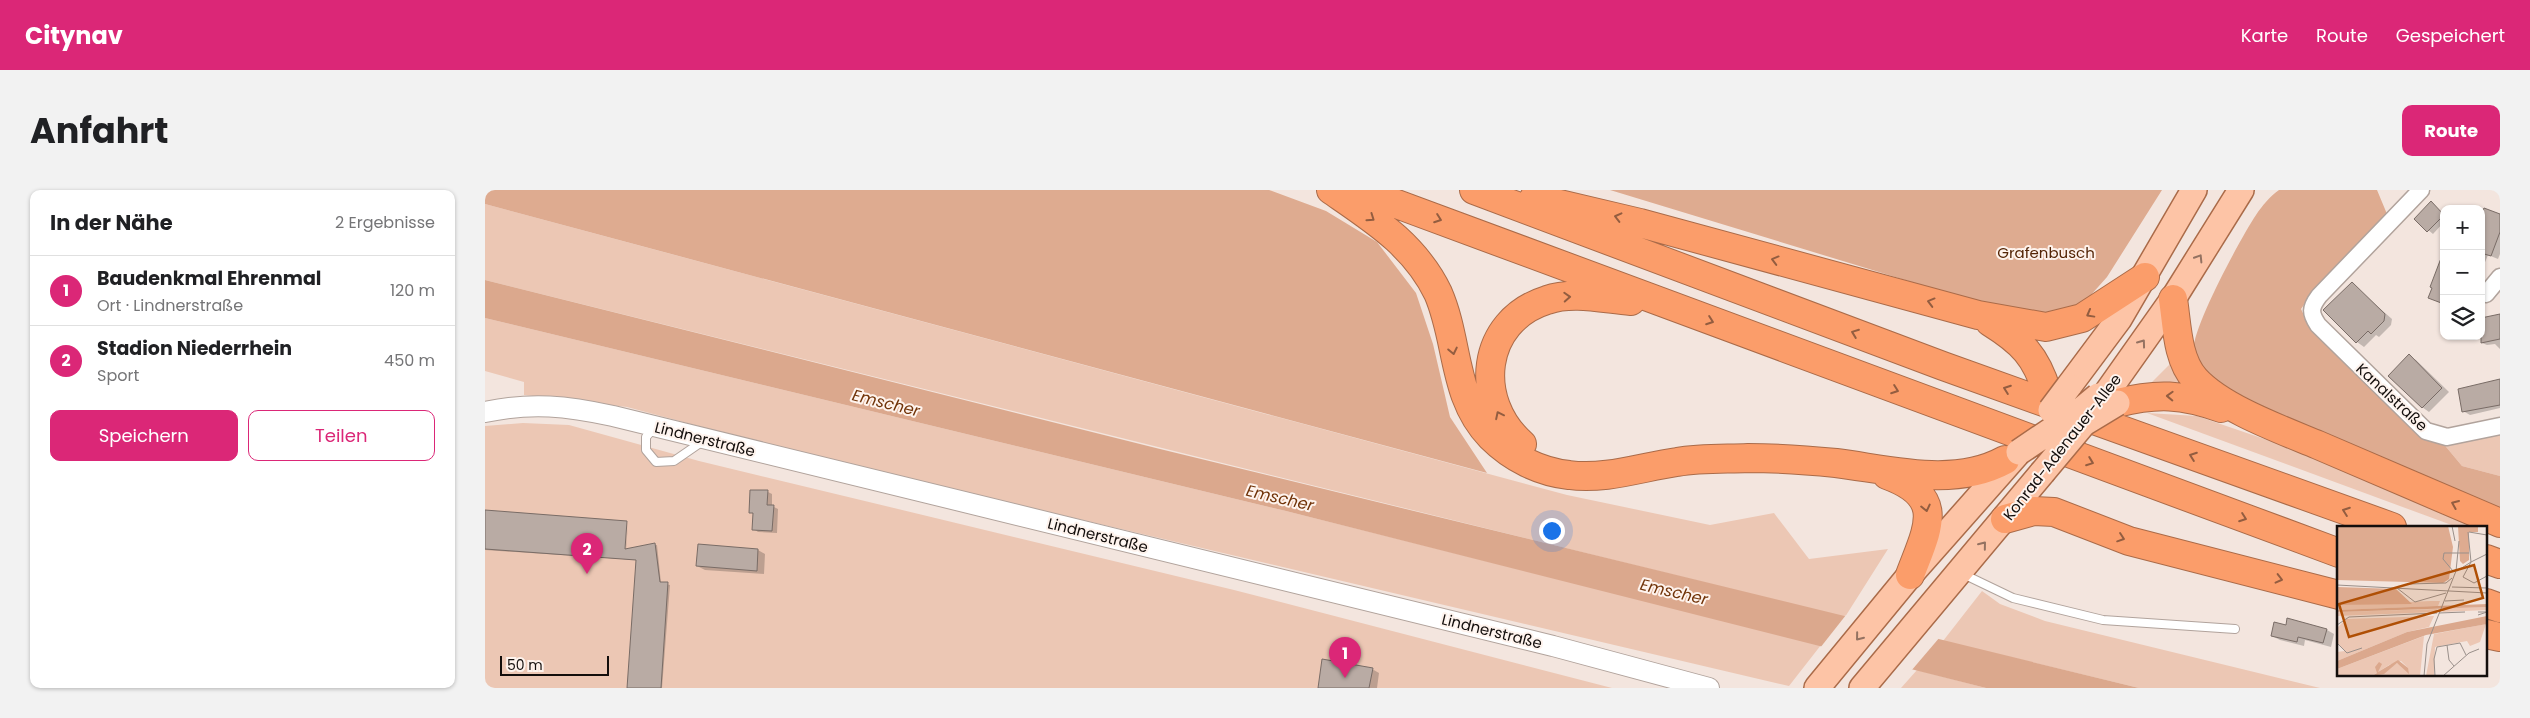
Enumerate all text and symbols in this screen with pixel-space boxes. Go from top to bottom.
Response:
text: Citynav [25,19,123,52]
text: Karte [2241,23,2288,48]
text: Route [2316,23,2368,48]
text: Gespeichert [2396,23,2505,48]
button: Route [2402,105,2500,156]
text: Anfahrt [30,106,169,155]
map controls [2440,205,2485,340]
button: + [2440,205,2485,250]
text: In der Nähe [50,208,173,237]
text: 2 Ergebnisse [335,211,435,234]
one-way arrow [1365,212,1375,221]
one-way arrow [1613,212,1622,223]
one-way arrow [1433,213,1441,223]
park label: Grafenbusch [1997,242,2095,263]
button: − [2440,250,2485,295]
one-way arrow [2193,254,2202,264]
one-way arrow [1771,255,1779,265]
text: Baudenkmal Ehrenmal [97,265,321,292]
text: 1 [63,279,69,302]
text: 120 m [390,279,435,302]
one-way arrow [1563,291,1571,302]
text: Ort · Lindnerstraße [97,294,243,317]
button: layers [2440,295,2485,340]
one-way arrow [1927,297,1936,308]
one-way arrow [2086,308,2095,318]
one-way arrow [1705,315,1714,325]
one-way arrow [1851,329,1860,339]
text: Stadion Niederrhein [97,335,292,362]
one-way arrow [2136,339,2145,349]
one-way arrow [1447,347,1458,356]
text: 2 [61,349,71,372]
text: 450 m [384,349,435,372]
street label: Kanalstraße [2352,358,2432,436]
text: Sport [97,364,139,387]
street label: Konrad-Adenauer-Allee [1998,369,2126,525]
water label: Emscher [850,384,923,423]
one-way arrow [1891,384,1899,394]
one-way arrow [2004,385,2012,395]
one-way arrow [2166,390,2174,401]
button: Speichern [50,410,238,461]
button: Teilen [248,410,435,461]
one-way arrow [1495,411,1505,420]
street label: Lindnerstraße [653,416,757,462]
one-way arrow [2189,452,2198,462]
one-way arrow [2085,456,2094,467]
water label: Emscher [1244,479,1317,517]
one-way arrow [2451,500,2460,511]
one-way arrow [1920,504,1931,513]
one-way arrow [2343,507,2351,517]
street label: Lindnerstraße [1046,512,1150,558]
one-way arrow [2238,512,2246,522]
your location [1539,518,1565,544]
inset map [2337,526,2487,676]
one-way arrow [2117,532,2125,542]
pin: 2 [571,533,603,574]
one-way arrow [1978,542,1986,551]
water label: Emscher [1638,573,1711,611]
one-way arrow [2274,573,2283,584]
street label: Lindnerstraße [1440,608,1544,654]
one-way arrow [1855,632,1864,641]
pin: 1 [1329,637,1361,678]
scale bar [500,653,609,676]
text: 50 m [507,655,543,675]

